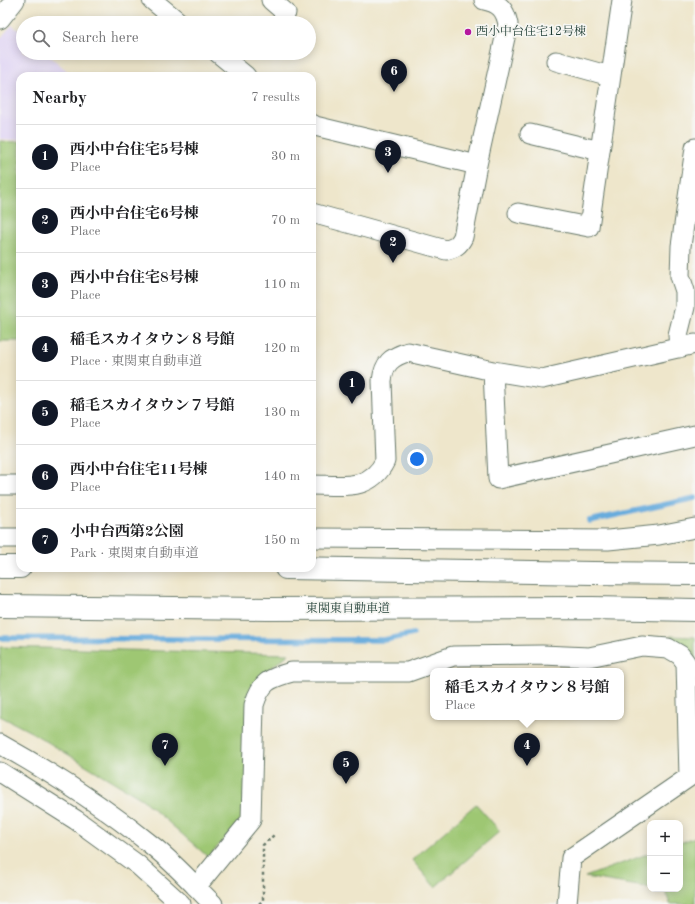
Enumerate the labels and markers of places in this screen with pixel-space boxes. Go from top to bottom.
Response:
place label: 西小中台住宅12号棟 [476,24,586,38]
marker: 西小中台住宅12号棟 [463,27,473,37]
pin: 6 [381,59,407,92]
pin: 3 [375,140,401,173]
pin: 2 [380,230,406,263]
pin: 1 [339,371,365,404]
pin: 7 [152,733,178,766]
pin: 4 [514,733,540,766]
pin: 5 [333,751,359,784]

